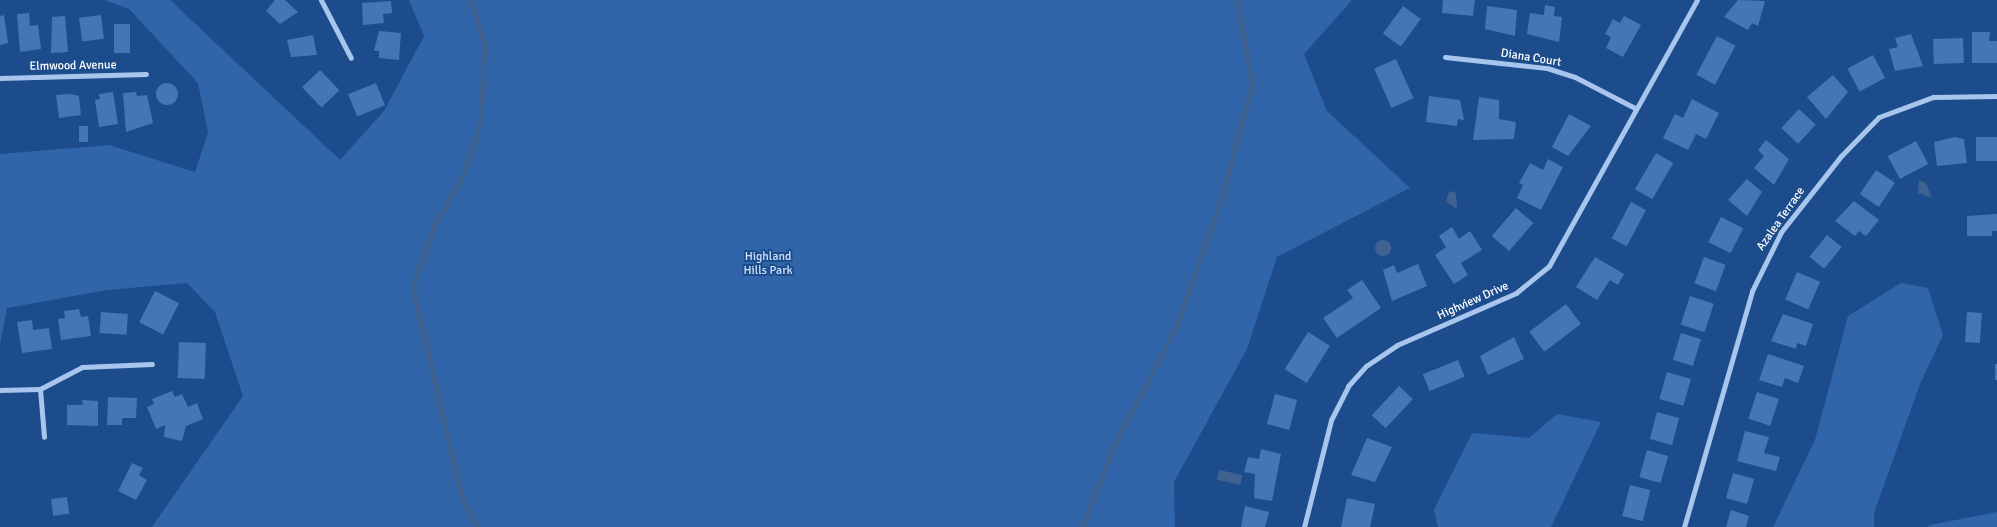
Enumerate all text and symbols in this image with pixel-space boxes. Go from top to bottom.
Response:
street label: Diana Court [1500,46,1562,70]
street label: Elmwood Avenue [29,58,117,74]
street label: Azalea Terrace [1754,184,1808,254]
park label: Highland Hills Park [743,250,793,278]
street label: Highview Drive [1435,279,1511,323]

